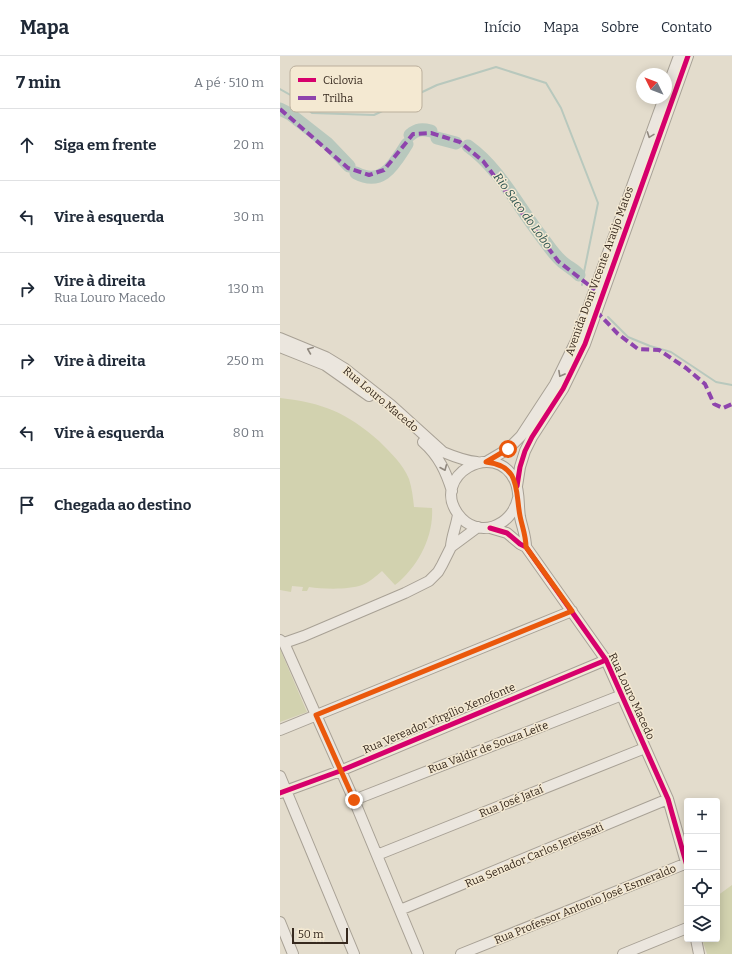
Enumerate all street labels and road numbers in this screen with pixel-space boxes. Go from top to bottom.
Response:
street label: Avenida Dom Vicente Araújo Matos [563,185,636,357]
street label: Rua Louro Macedo [340,364,421,435]
street label: Rua Louro Macedo [606,651,657,742]
street label: Rua Vereador Virgílio Xenofonte [361,680,517,757]
street label: Rua Valdir de Souza Leite [426,719,550,776]
street label: Rua José Jataí [477,782,546,820]
street label: Rua Senador Carlos Jereissati [463,820,606,891]
street label: Rua Professor Antonio José Esmeraldo [492,862,678,947]

